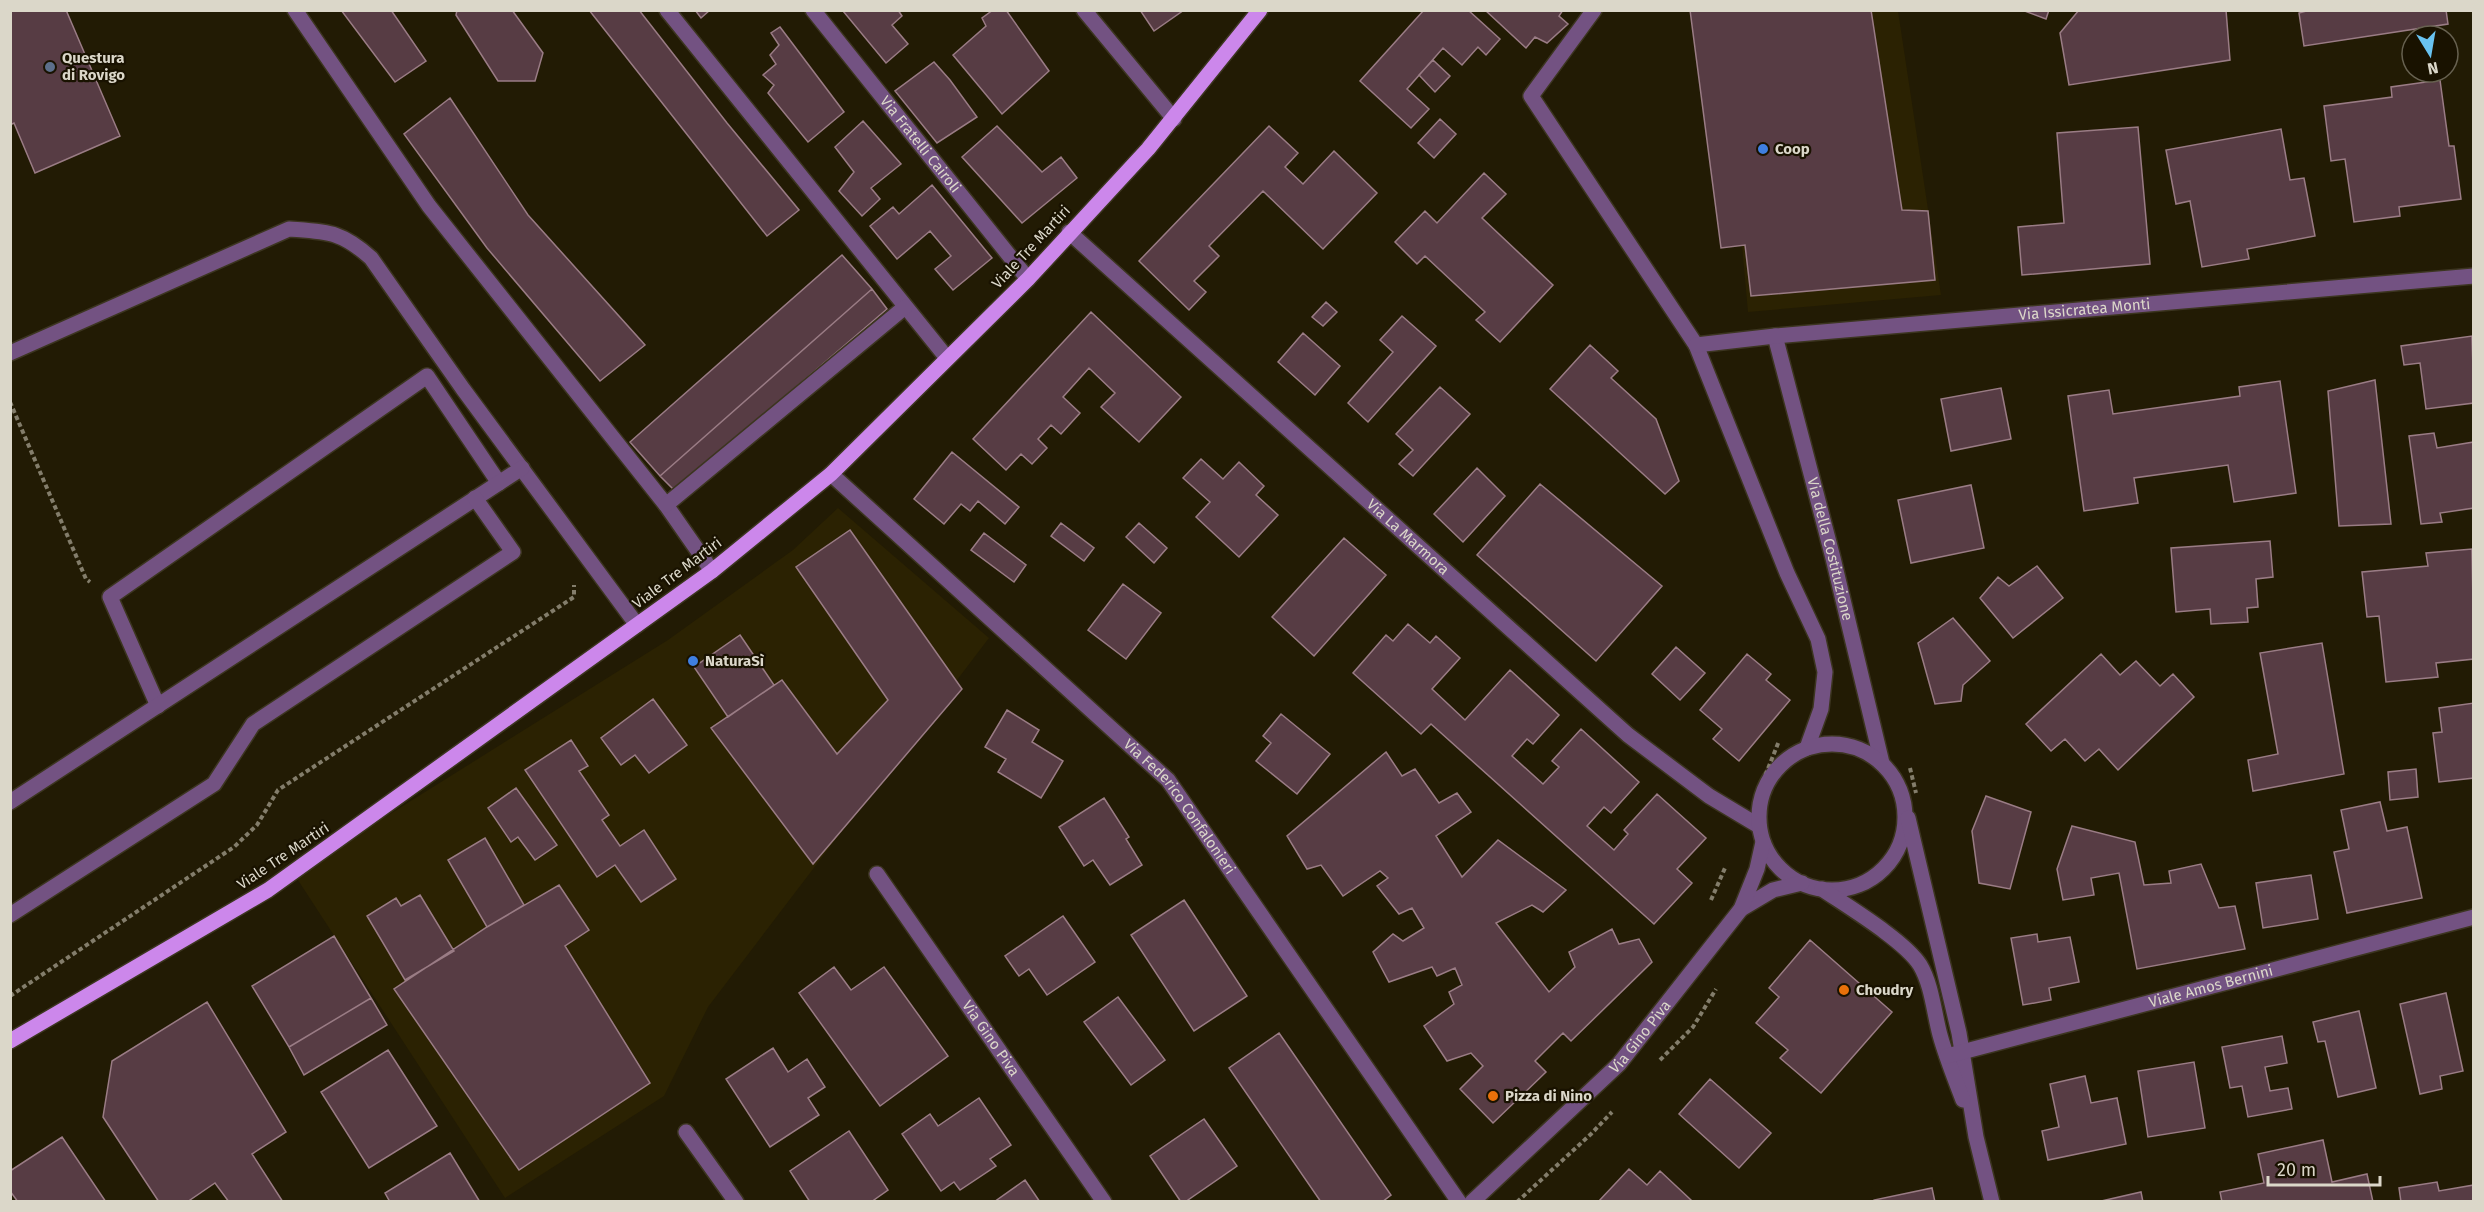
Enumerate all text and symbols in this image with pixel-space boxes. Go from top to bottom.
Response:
north arrow [2400,24,2460,84]
place label: Questura di Rovigo [62,49,125,84]
text: N [2426,58,2440,79]
marker: Questura di Rovigo [43,60,57,74]
street label: Via Fratelli Cairoli [876,92,965,196]
place label: Coop [1775,140,1810,158]
marker: Coop [1756,142,1770,156]
street label: Viale Tre Martiri [988,202,1074,292]
street label: Via Issicratea Monti [2018,295,2151,324]
street label: Via della Costituzione [1803,475,1857,622]
street label: Via La Marmora [1363,495,1453,579]
street label: Viale Tre Martiri [629,534,725,612]
place label: NaturaSì [705,652,765,670]
marker: NaturaSì [686,654,700,668]
street label: Via Federico Confalonieri [1120,735,1239,878]
street label: Viale Tre Martiri [234,819,332,893]
street label: Viale Amos Bernini [2147,961,2275,1011]
place label: Choudry [1856,981,1913,999]
marker: Choudry [1837,983,1851,997]
street label: Via Gino Piva [958,997,1023,1080]
street label: Via Gino Piva [1606,997,1675,1077]
place label: Pizza di Nino [1505,1087,1592,1105]
marker: Pizza di Nino [1486,1089,1500,1103]
scale bar [2268,1149,2380,1187]
text: 20 m [2277,1159,2316,1181]

